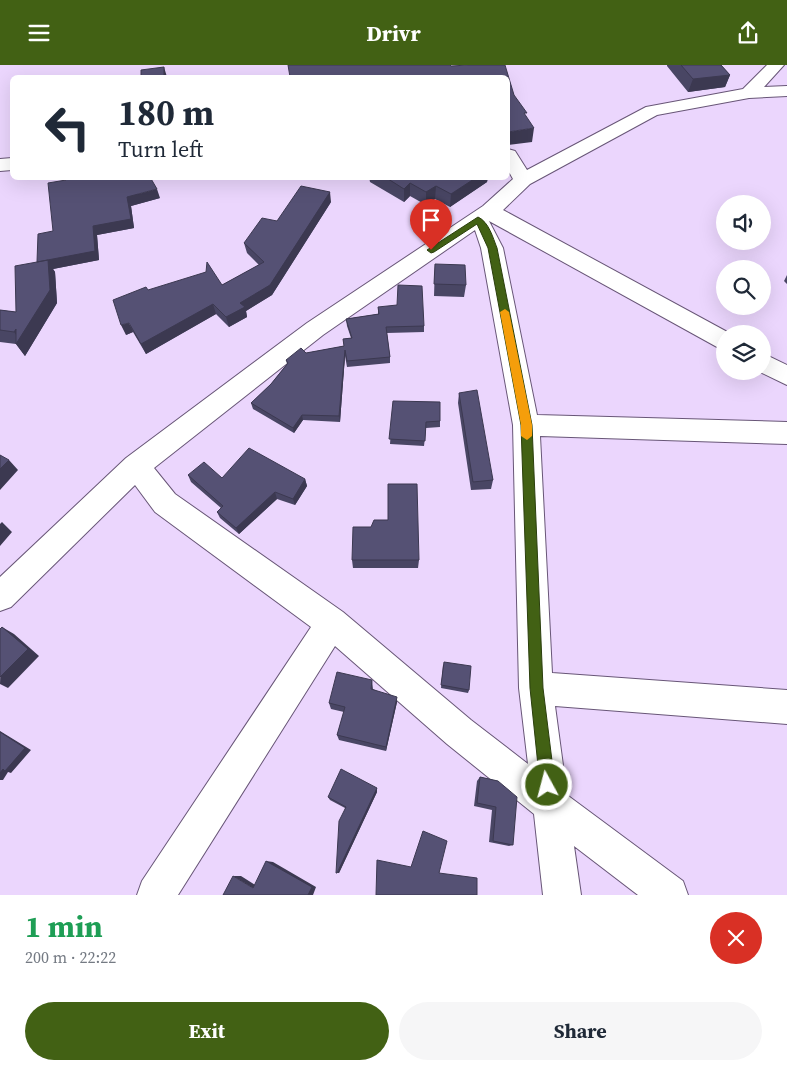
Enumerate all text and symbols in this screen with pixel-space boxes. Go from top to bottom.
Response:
text: Drivr [366,18,421,48]
icon: menu [25,19,53,47]
icon: share [734,19,762,47]
text: 180 m [118,89,214,137]
icon: left [35,95,100,160]
text: Turn left [118,134,203,164]
map controls [716,195,771,380]
button: sound [716,195,771,250]
pin [410,199,452,250]
icon: arrive [417,206,445,234]
button: search [716,260,771,315]
button: layers [716,325,771,380]
position arrow [520,758,572,810]
text: 1 min [25,906,103,947]
button: close [710,912,762,964]
text: 200 m · 22:22 [25,946,116,968]
button: Exit [25,1002,389,1060]
button: Share [399,1002,762,1060]

